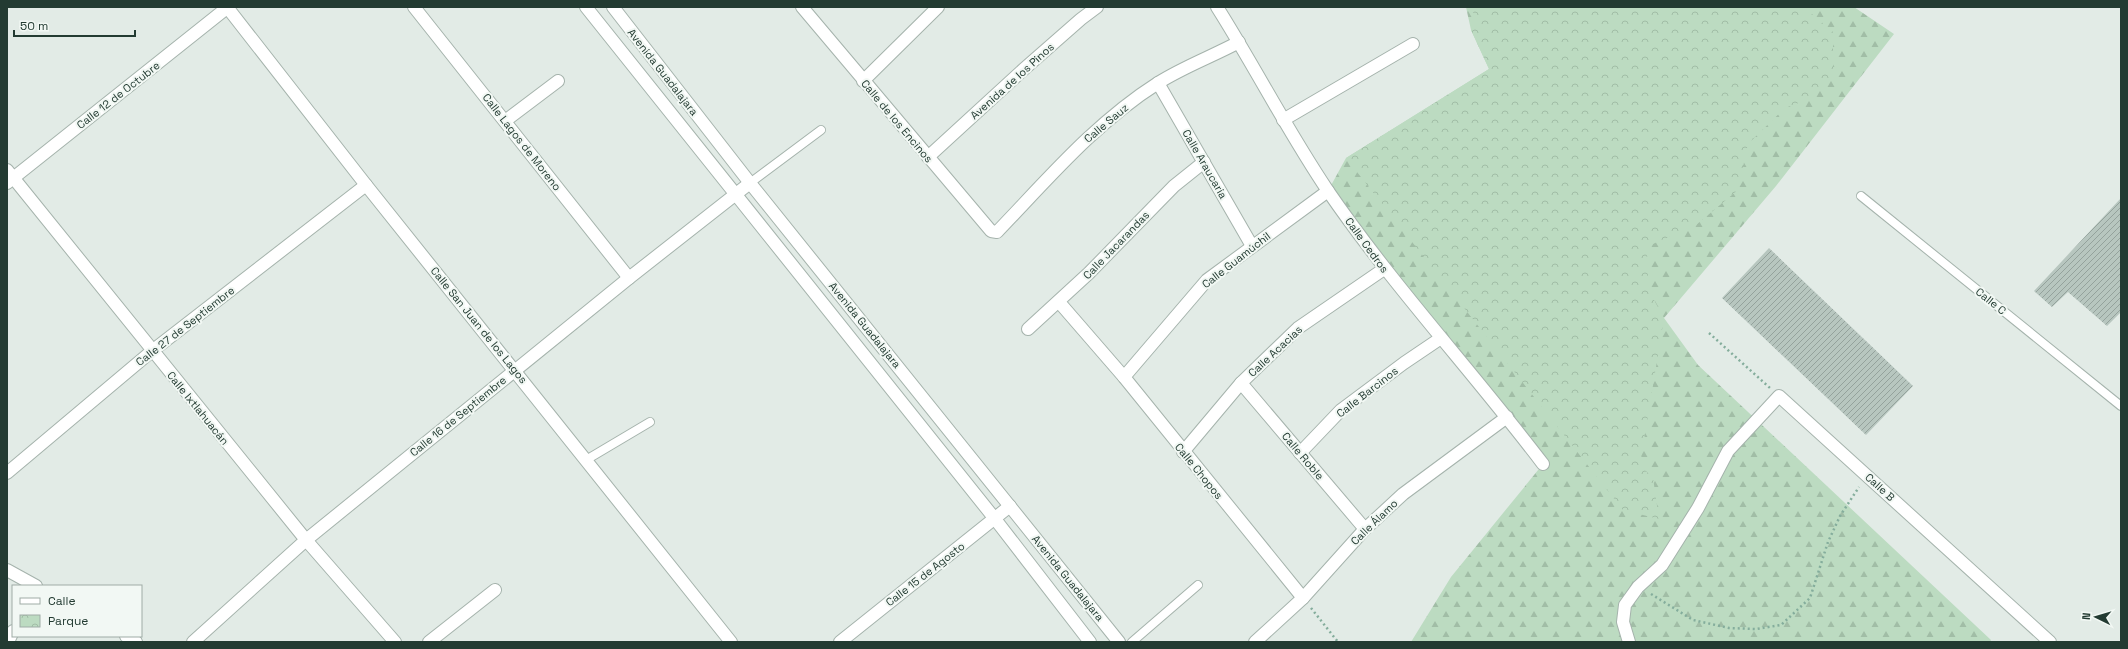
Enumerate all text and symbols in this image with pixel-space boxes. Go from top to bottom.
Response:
scale bar [14,12,135,38]
text: 50 m [20,18,48,34]
street label: Avenida Guadalajara [625,26,702,119]
street label: Avenida de los Pinos [967,40,1057,122]
street label: Calle 12 de Octubre [74,58,162,132]
street label: Calle de los Encinos [858,77,936,166]
street label: Calle Lagos de Moreno [480,91,564,194]
street label: Calle Sauz [1081,100,1131,146]
street label: Calle Araucaria [1179,127,1231,202]
street label: Calle Jacarandas [1080,208,1152,282]
street label: Calle Cedros [1342,214,1392,276]
street label: Calle Guamúchil [1199,229,1273,291]
street label: Calle San Juan de los Lagos [428,264,531,386]
street label: Avenida Guadalajara [826,279,904,371]
street label: Calle 27 de Septiembre [133,283,237,369]
street label: Calle C [1973,284,2009,318]
street label: Calle Acacias [1245,322,1305,380]
street label: Calle Barcinos [1333,363,1401,420]
street label: Calle Ixtlahuacán [164,368,232,448]
street label: Calle 16 de Septiembre [407,373,509,459]
street label: Calle Roble [1279,429,1327,483]
street label: Calle Chopos [1172,440,1226,502]
street label: Calle B [1862,470,1898,504]
street label: Calle Álamo [1347,496,1401,548]
street label: Avenida Guadalajara [1029,532,1107,624]
street label: Calle 15 de Agosto [883,539,967,609]
legend [12,585,142,637]
text: Calle [48,593,76,609]
north arrow [2076,597,2116,637]
text: N [2079,612,2093,620]
text: Parque [48,613,88,629]

